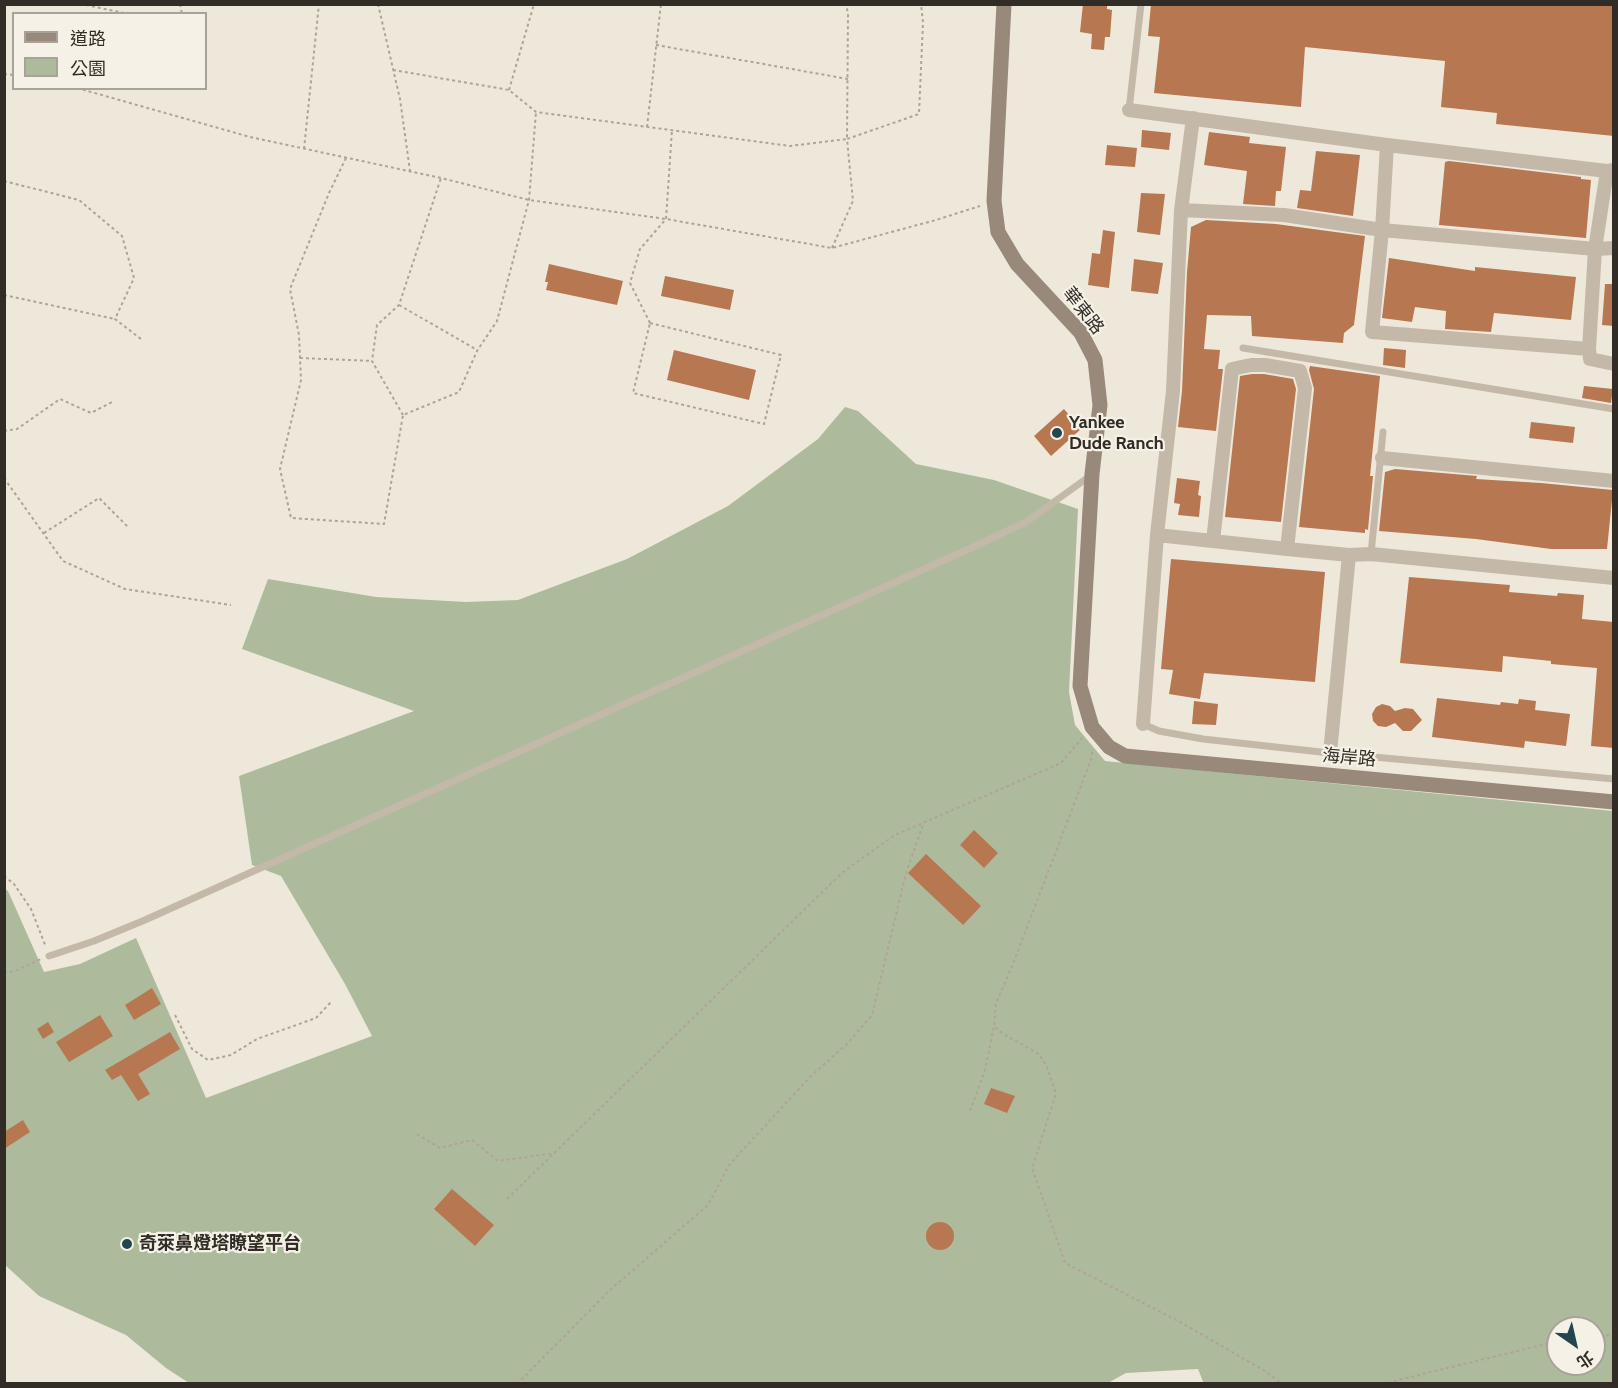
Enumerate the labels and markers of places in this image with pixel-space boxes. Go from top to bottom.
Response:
place label: Yankee Dude Ranch [1069,412,1164,454]
marker: Yankee Dude Ranch [1050,426,1064,440]
place label: 奇萊鼻燈塔瞭望平台 [139,1233,301,1255]
marker: 奇萊鼻燈塔瞭望平台 [120,1237,134,1251]

